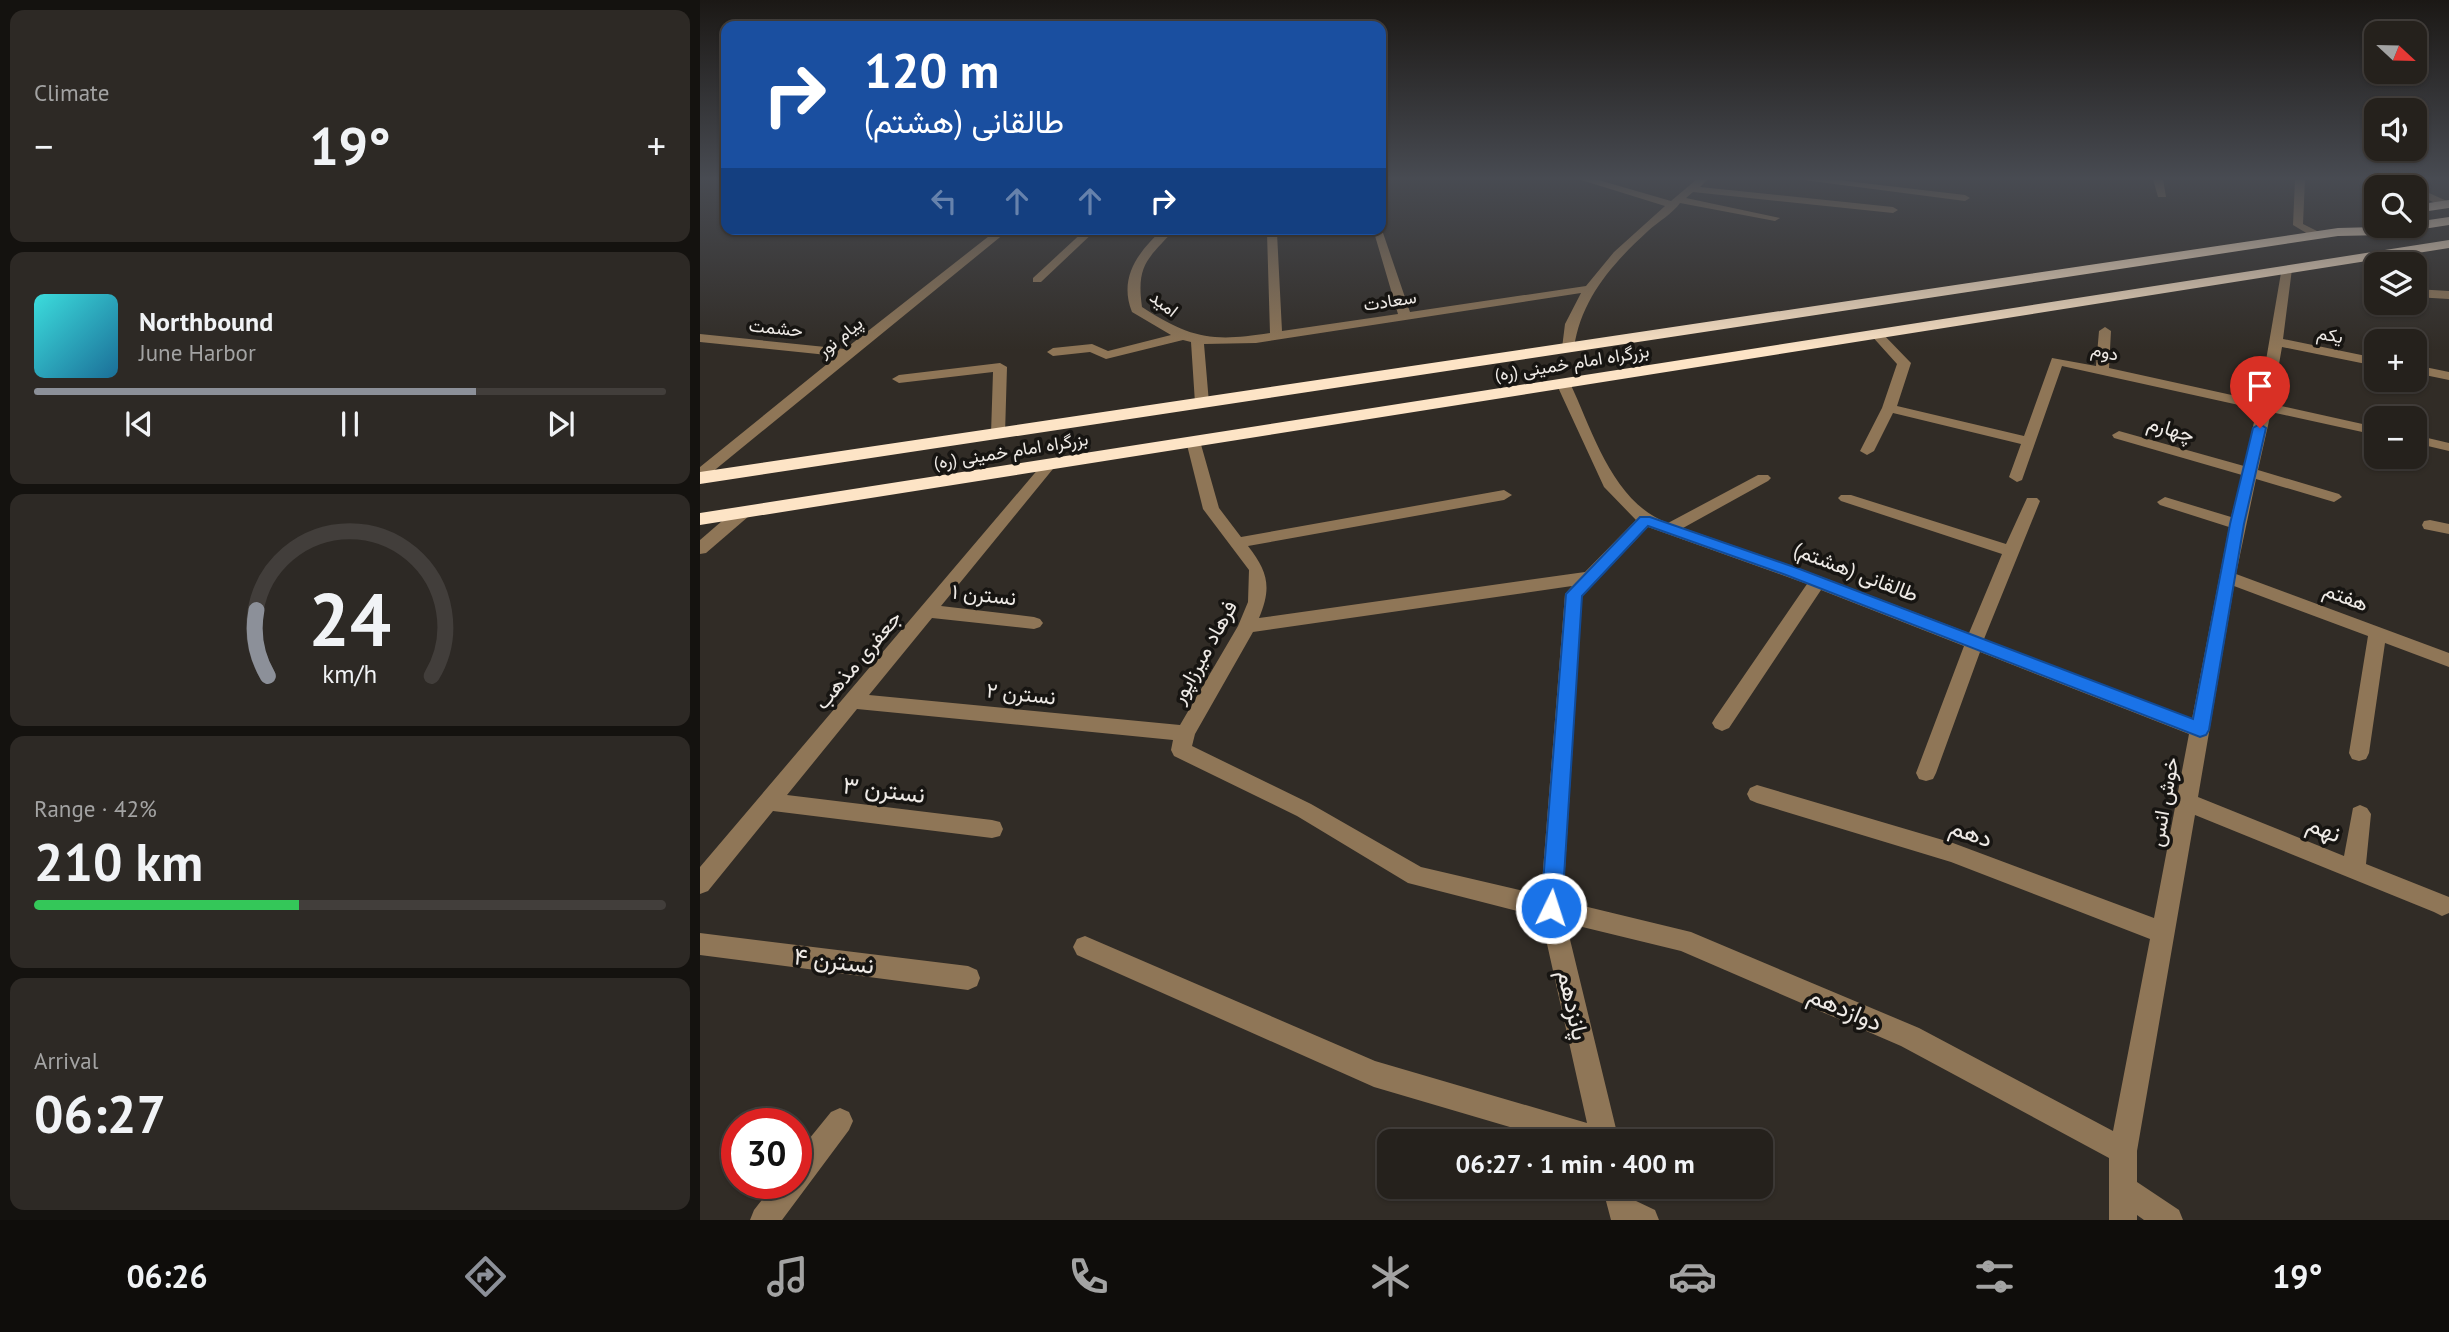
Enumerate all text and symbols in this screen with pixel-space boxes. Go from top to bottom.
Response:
north arrow [2364,21,2427,84]
map controls [2364,21,2427,469]
text: 120 m [864,38,999,102]
icon: right [749,49,840,140]
text: Climate [34,78,109,107]
button: sound [2364,98,2427,161]
text: طالقانی (هشتم) [864,100,1064,142]
text: 19° [309,112,391,179]
text: − [34,121,53,170]
text: + [647,121,666,170]
button: search [2364,175,2427,238]
icon: left [925,182,963,220]
icon: ahead [998,182,1036,220]
icon: ahead [1071,182,1109,220]
icon: right [1144,182,1182,220]
button: layers [2364,252,2427,315]
street label: امید [1145,285,1183,322]
street label: سعادت [1362,285,1418,316]
text: Northbound [139,305,273,338]
street label: پیام نور [811,311,868,363]
street label: حشمت [748,313,804,342]
street label: یکم [2315,321,2345,349]
button: + [2364,329,2427,392]
street label: دوم [2089,337,2121,367]
text: June Harbor [139,338,256,367]
street label: بزرگراه امام خمینی (ره) [1493,339,1651,387]
pin [2230,356,2290,428]
icon: arrive [2241,367,2279,405]
icon: previous [120,405,158,443]
icon: pause [331,405,369,443]
icon: next [542,405,580,443]
button: − [2364,406,2427,469]
street label: چهارم [2144,409,2198,449]
street label: بزرگراه امام خمینی (ره) [932,427,1090,475]
street label: طالقانی (هشتم) [1790,535,1922,609]
text: 24 [309,572,391,666]
street label: هفتم [2320,576,2372,618]
street label: نسترن ۱ [951,578,1018,611]
street label: فرهاد میرزاپور [1164,595,1244,710]
street label: جعفری مذهب [808,604,907,715]
text: km/h [323,658,377,690]
street label: نسترن ۲ [985,676,1057,711]
street label: خوش انس [2142,755,2185,849]
street label: نسترن ۳ [841,769,927,810]
text: Range · 42% [34,794,157,823]
street label: نهم [2302,808,2346,850]
street label: دهم [1945,811,1997,855]
text: 210 km [34,828,203,895]
position arrow [1514,871,1588,945]
street label: نسترن ۴ [792,940,876,981]
street label: پانزدهم [1549,967,1597,1043]
street label: دوازدهم [1803,979,1887,1039]
text: Arrival [34,1046,98,1075]
text: 06:27 [34,1080,166,1147]
speed limit sign: 30 [721,1108,812,1199]
text: 06:27 · 1 min · 400 m [1455,1147,1695,1180]
icon: directions [461,1252,510,1301]
icon: music [763,1252,812,1301]
icon: phone [1064,1252,1113,1301]
icon: climate [1366,1252,1415,1301]
icon: car [1668,1252,1717,1301]
icon: filters [1970,1252,2019,1301]
text: 06:26 [126,1255,208,1297]
text: 19° [2272,1255,2323,1297]

